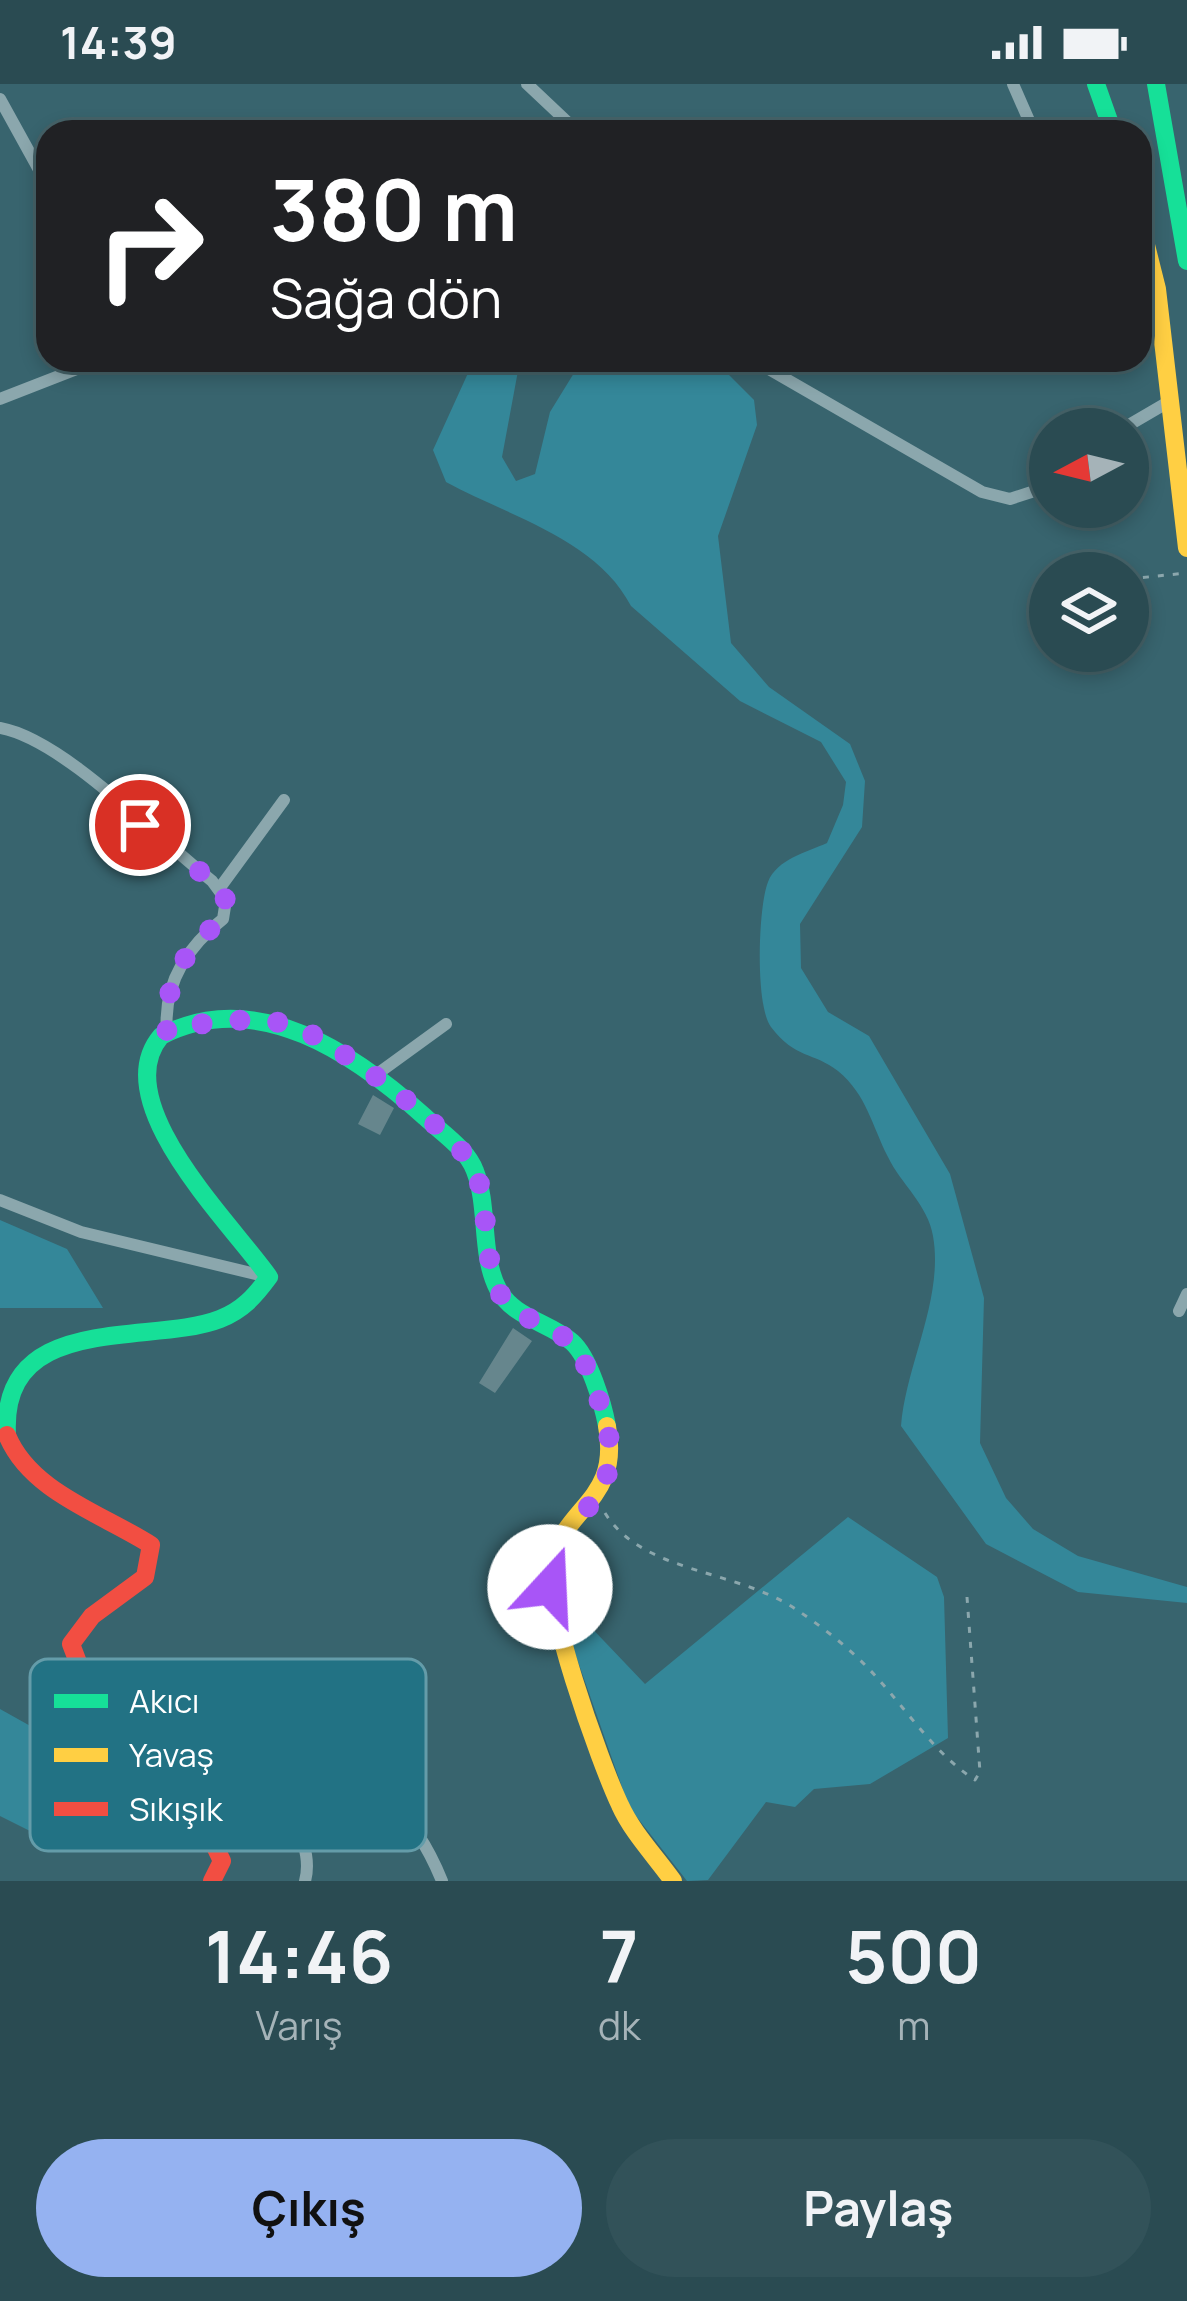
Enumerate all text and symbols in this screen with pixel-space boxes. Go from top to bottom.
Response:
text: 14:39 [60,11,177,73]
text: 380 m [270,151,518,266]
icon: right [72,168,228,324]
text: Sağa dön [270,260,502,334]
north arrow [1029,408,1149,528]
map controls [1029,408,1149,672]
button: layers [1029,552,1149,672]
pin [89,774,191,876]
icon: arrive [107,792,173,858]
position arrow [487,1524,613,1650]
legend [30,1659,426,1851]
text: Akıcı [129,1678,199,1723]
text: Yavaş [129,1732,214,1777]
text: Sıkışık [129,1786,224,1831]
text: 14:46 [205,1906,393,2005]
text: 7 [600,1906,639,2005]
text: 500 [845,1906,982,2005]
text: Varış [255,1998,343,2052]
text: dk [598,1998,641,2052]
text: m [897,1998,930,2052]
button: Çıkış [36,2139,582,2277]
button: Paylaş [606,2139,1151,2277]

